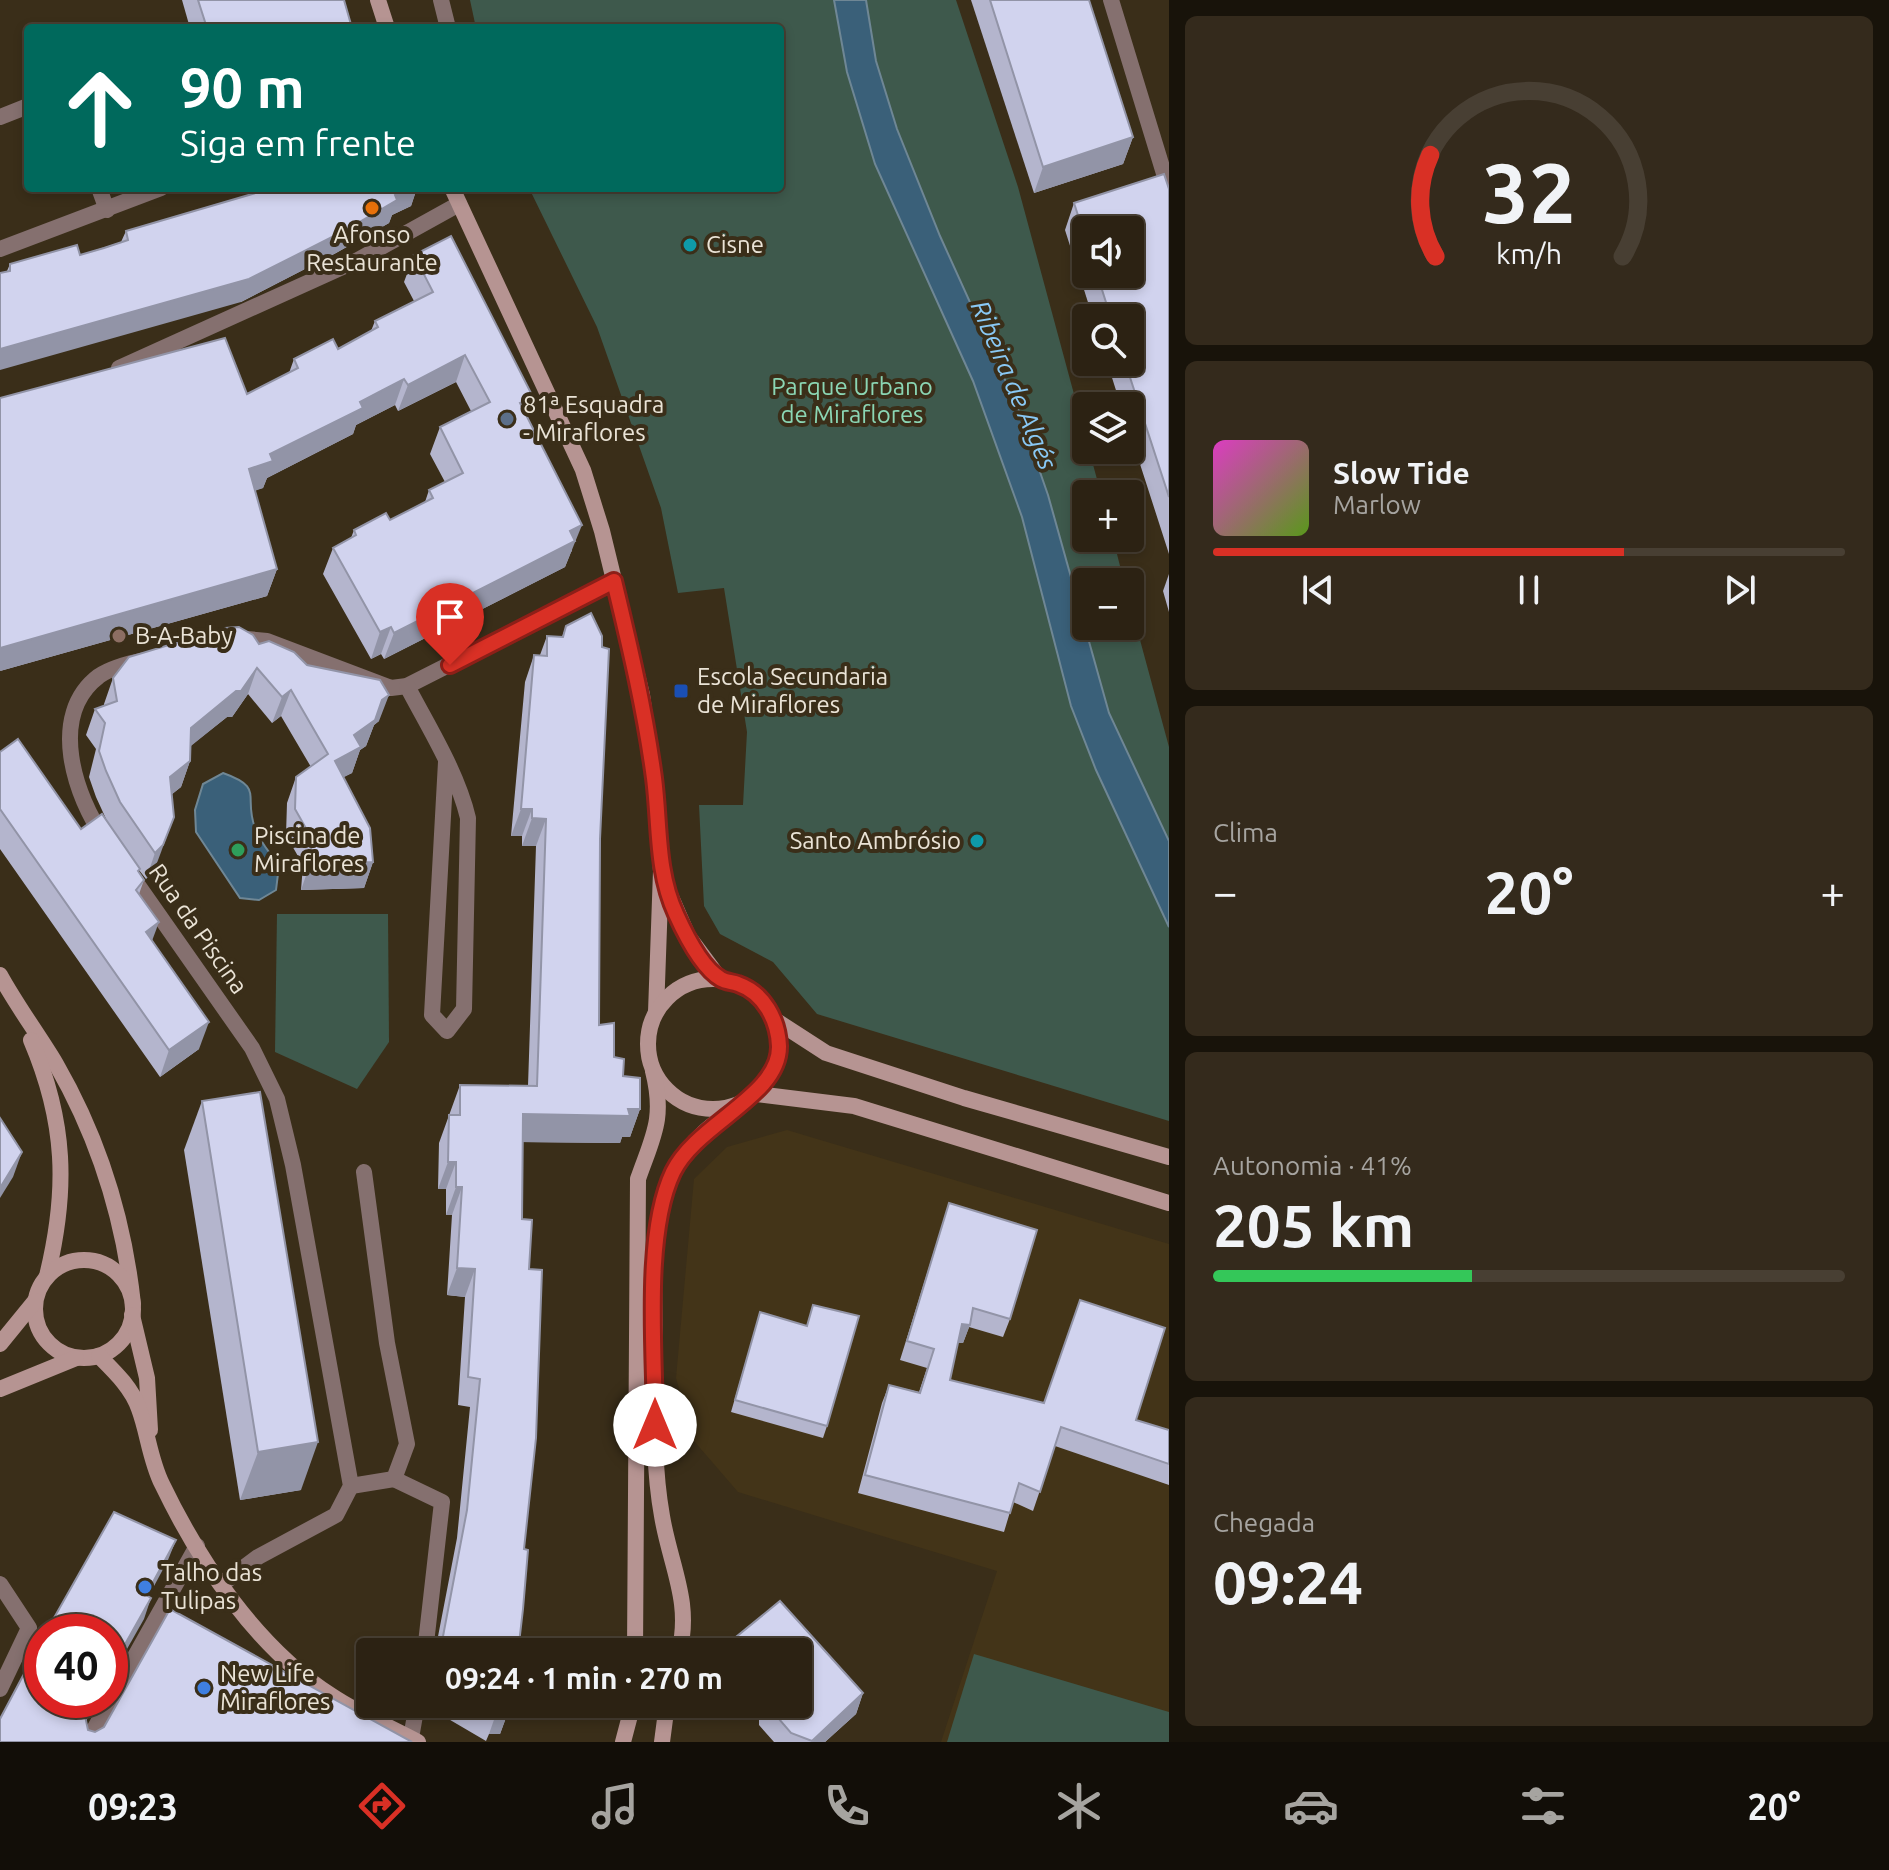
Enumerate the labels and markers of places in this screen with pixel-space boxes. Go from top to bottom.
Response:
marker: Afonso Restaurante [363,199,381,217]
place label: Afonso Restaurante [306,221,438,276]
place label: Cisne [706,231,764,258]
marker: Cisne [681,236,699,254]
place label: 81ª Esquadra - Miraflores [523,391,664,446]
marker: 81ª Esquadra - Miraflores [498,410,516,428]
pin [416,583,484,665]
place label: B-A-Baby [135,622,233,649]
marker: B-A-Baby [110,627,128,645]
place label: Escola Secundaria de Miraflores [697,663,888,718]
marker: Escola Secundaria de Miraflores [672,682,690,700]
place label: Piscina de Miraflores [254,822,364,877]
place label: Santo Ambrósio [790,827,961,854]
marker: Santo Ambrósio [968,832,986,850]
marker: Piscina de Miraflores [229,841,247,859]
place label: Talho das Tulipas [161,1559,262,1614]
marker: Talho das Tulipas [136,1578,154,1596]
place label: New Life Miraflores [220,1660,330,1715]
marker: New Life Miraflores [195,1679,213,1697]

